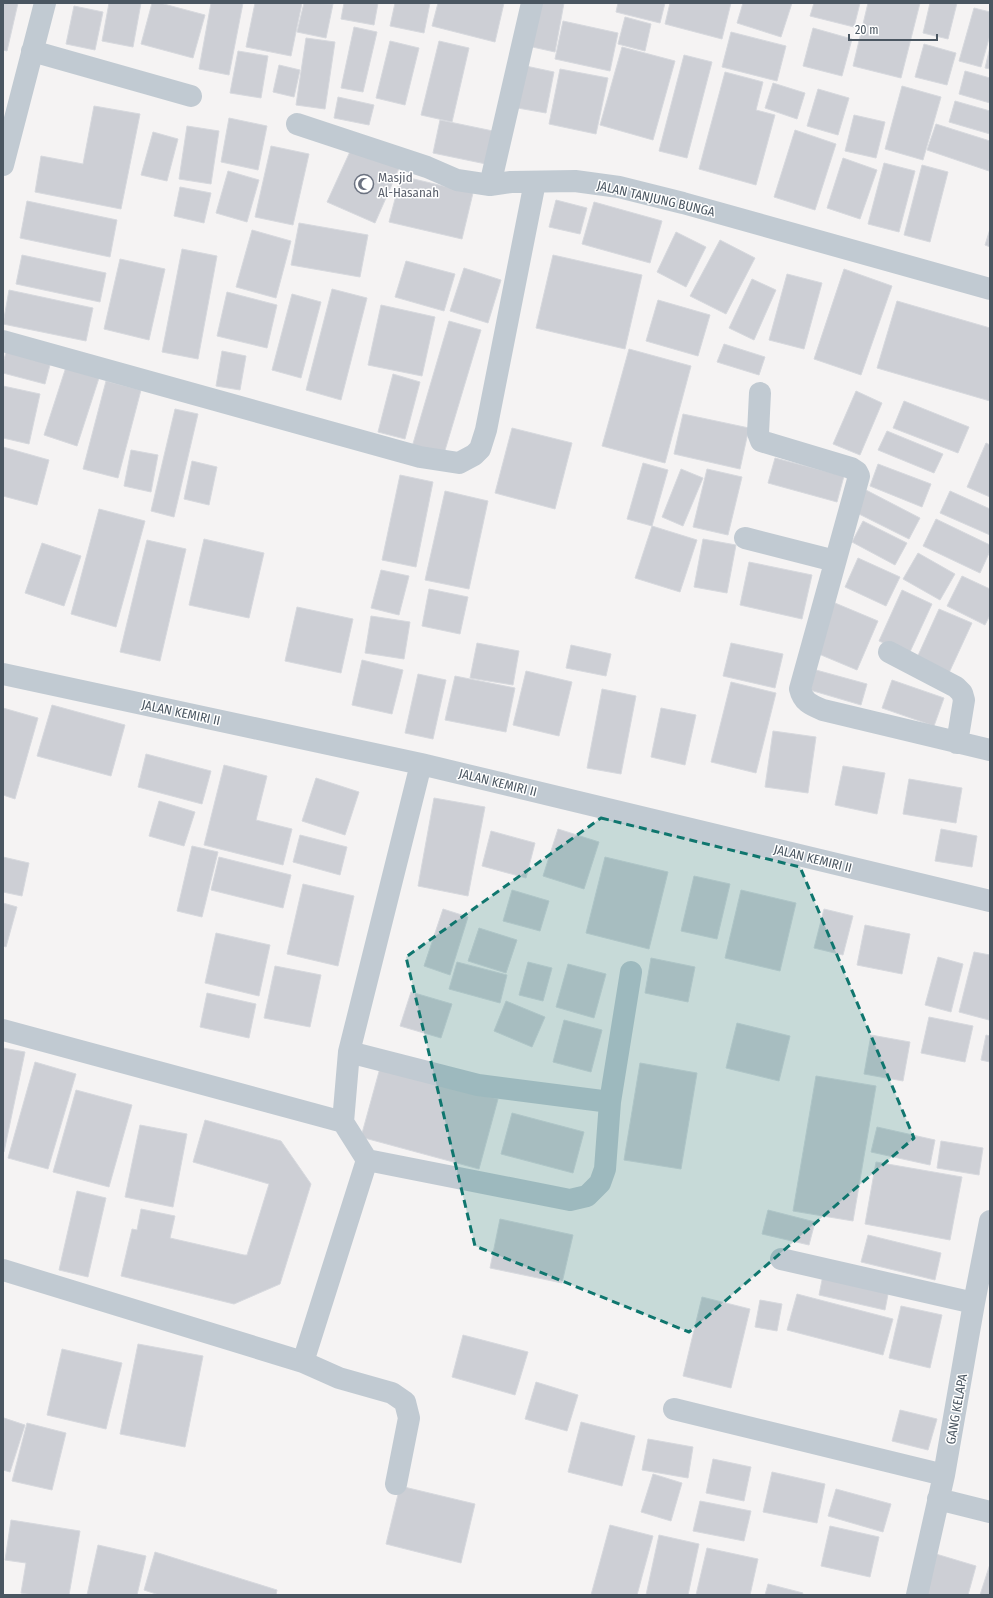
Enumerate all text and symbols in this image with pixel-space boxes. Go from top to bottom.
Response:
scale bar [849,16,937,42]
text: 20 m [855,23,879,37]
place label: Masjid Al-Hasanah [378,170,439,200]
mosque icon: Masjid Al-Hasanah [353,173,375,195]
street label: JALAN TANJUNG BUNGA [595,178,716,219]
street label: JALAN KEMIRI II [140,697,222,728]
street label: JALAN KEMIRI II [457,766,538,799]
street label: JALAN KEMIRI II [772,842,853,875]
street label: GANG KELAPA [943,1373,970,1445]

